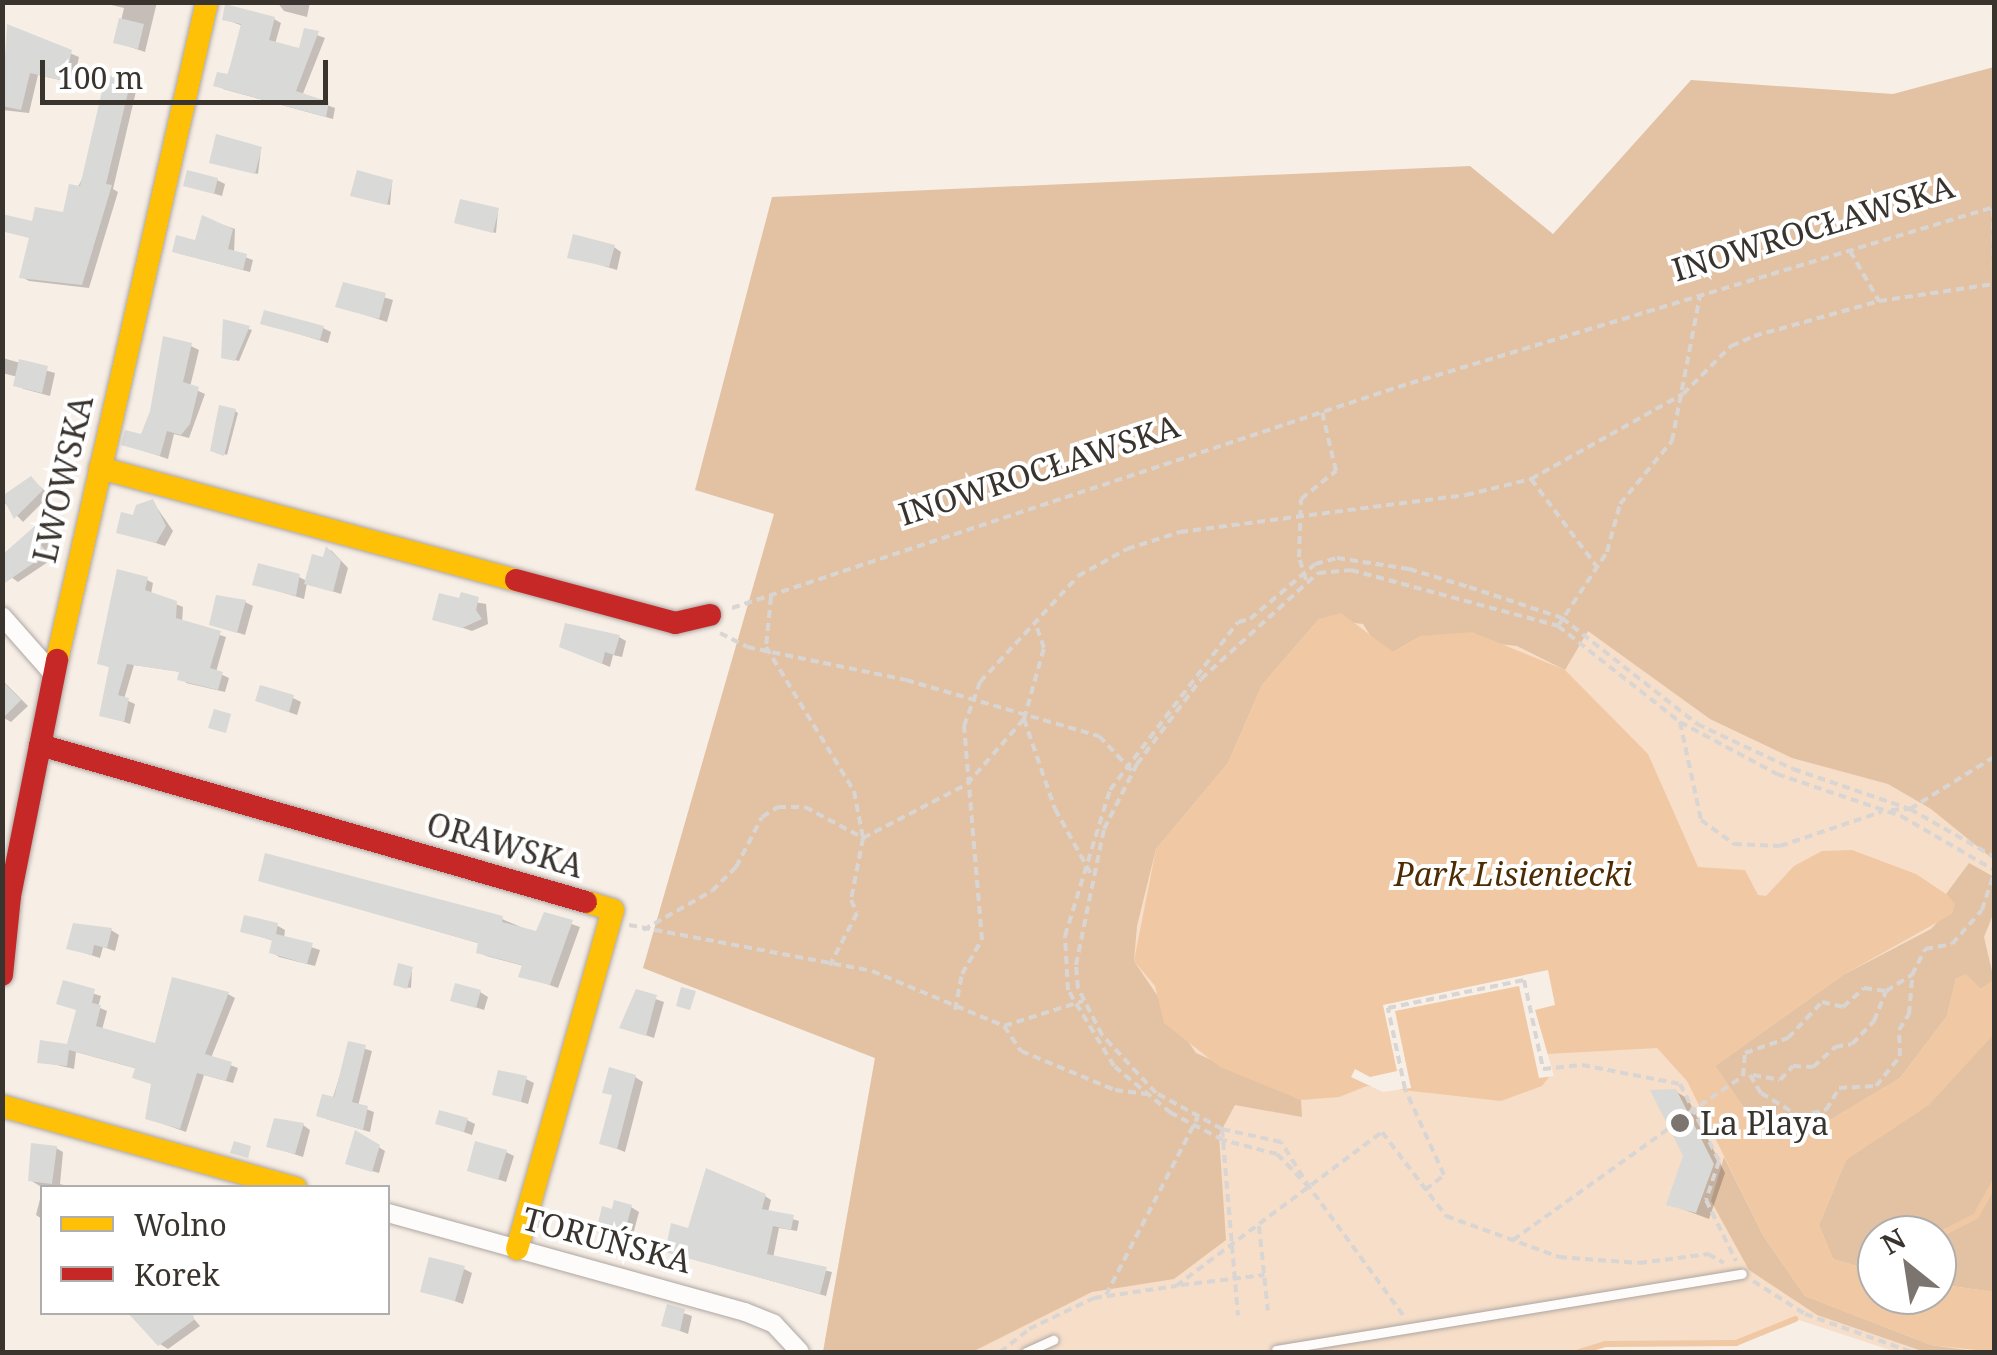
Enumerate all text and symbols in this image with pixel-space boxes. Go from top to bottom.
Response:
scale bar [45,40,332,102]
text: 100 m [57,57,143,98]
street label: INOWROCŁAWSKA [1667,167,1959,289]
street label: LWOWSKA [25,392,101,566]
street label: INOWROCŁAWSKA [894,407,1184,533]
street label: ORAWSKA [422,804,588,886]
park label: Park Lisieniecki [1394,855,1632,893]
place label: La Playa [1700,1104,1829,1142]
marker: La Playa [1669,1112,1691,1134]
legend [40,1185,390,1315]
street label: TORUŃSKA [518,1199,696,1281]
text: Wolno [134,1204,227,1245]
north arrow [1857,1215,1957,1315]
text: N [1874,1219,1912,1263]
text: Korek [134,1254,219,1295]

